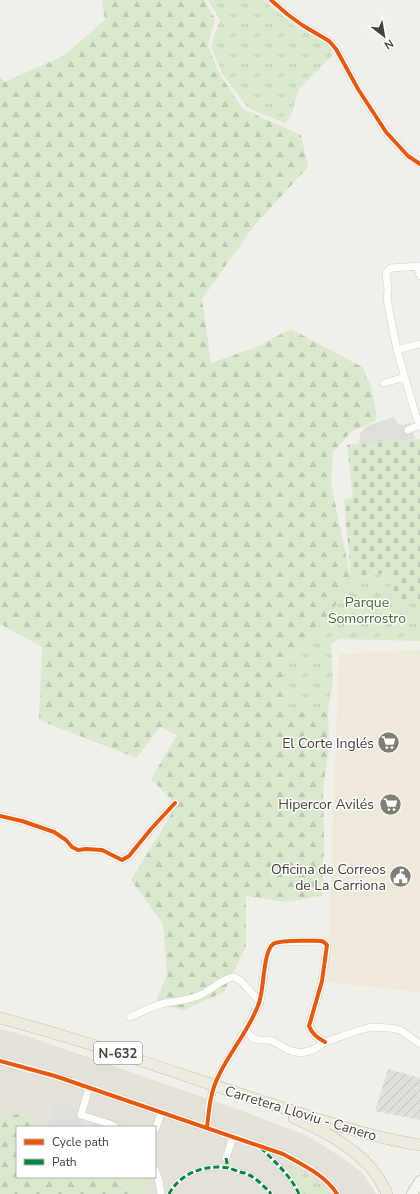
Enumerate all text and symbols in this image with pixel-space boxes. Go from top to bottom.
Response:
north arrow [364,16,404,56]
text: N [382,36,396,53]
park label: Parque Somorrostro [328,593,406,628]
supermarket icon: El Corte Inglés [376,730,402,756]
place label: El Corte Inglés [282,734,374,753]
supermarket icon: Hipercor Avilés [377,791,403,817]
place label: Hipercor Avilés [278,795,374,814]
place label: Oficina de Correos de La Carriona [271,860,386,895]
public building icon: Oficina de Correos de La Carriona [388,864,414,890]
road number: N-632 [94,1042,142,1064]
street label: Carretera Lloviu - Canero [223,1081,379,1146]
legend [16,1126,156,1178]
text: Cycle path [52,1134,109,1150]
text: Path [52,1154,77,1170]

